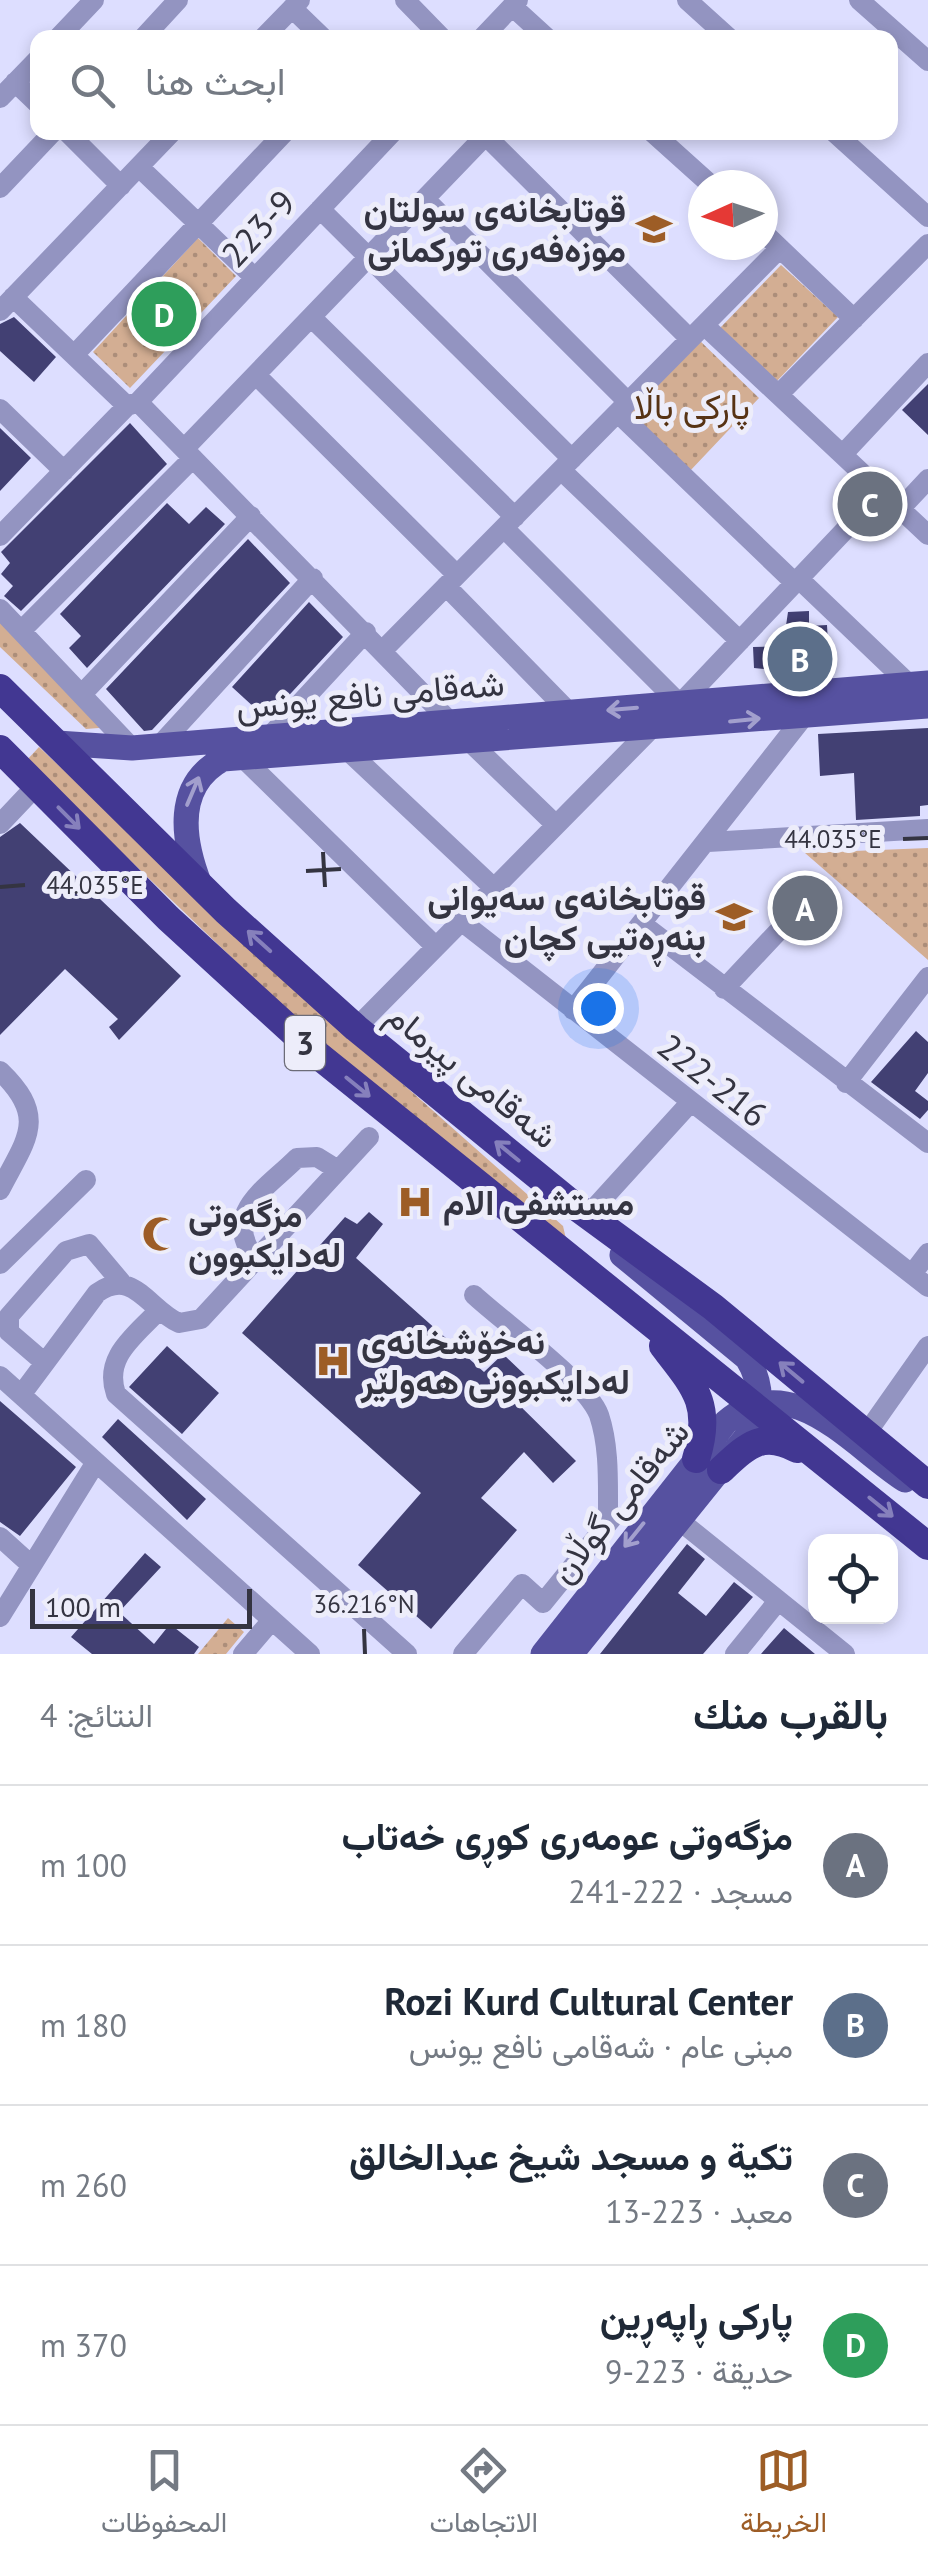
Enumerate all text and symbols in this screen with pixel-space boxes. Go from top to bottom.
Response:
search box [30,30,898,140]
text: ابحث هنا [145,56,286,105]
icon: search [65,58,120,113]
north arrow [688,170,778,260]
street label: 223-9 [211,180,305,276]
place label: قوتابخانەی سولتان موزەفەری تورکمانی [363,186,626,272]
school or university icon: قوتابخانەی سولتان موزەفەری تورکمانی [635,210,673,248]
pin: D [132,276,196,352]
park label: پارکی باڵا [634,383,750,431]
pin: C [838,466,902,542]
pin: B [768,622,832,696]
street label: شەقامی نافع یونس [234,659,506,731]
one-way arrow [606,699,638,718]
one-way arrow [728,711,760,730]
one-way arrow [185,777,203,807]
one-way arrow [57,805,81,829]
text: 44.035°E [784,823,882,855]
text: 44.035°E [46,869,144,901]
pin: A [772,870,838,946]
place label: قوتابخانەی سەیوانی بنەڕەتیی کچان [427,874,706,967]
school or university icon: قوتابخانەی سەیوانی بنەڕەتیی کچان [715,898,753,936]
one-way arrow [247,930,272,953]
your location [573,983,624,1034]
street label: شەقامی پیرمام [377,992,568,1160]
road number: 3 [285,1016,325,1070]
street label: 222-216 [649,1023,777,1137]
one-way arrow [344,1076,370,1098]
one-way arrow [495,1140,521,1162]
place label: مستشفى الام [443,1179,634,1226]
hospital icon: مستشفى الام [396,1183,434,1221]
place label: مزگەوتی لەدایکبوون [188,1191,341,1277]
mosque icon: مزگەوتی لەدایکبوون [141,1215,179,1253]
place label: نەخۆشخانەی لەدایکبوونی هەولێر [360,1318,630,1404]
hospital icon: نەخۆشخانەی لەدایکبوونی هەولێر [314,1342,352,1380]
one-way arrow [778,1361,804,1383]
street label: شەقامی گوڵان [539,1410,699,1592]
one-way arrow [867,1496,893,1518]
one-way arrow [623,1521,645,1547]
map controls [808,1534,898,1624]
button: locate [808,1534,898,1624]
scale bar [30,1584,252,1628]
text: 100 m [45,1588,121,1625]
text: 36.216°N [314,1588,414,1620]
text: بالقرب منك [693,1686,888,1741]
text: النتائج: 4 [40,1694,153,1736]
text: مزگەوتی عومەری کوڕی خەتاب [341,1811,793,1860]
text: 100 m [40,1844,127,1886]
text: A [846,1844,865,1886]
text: مسجد · 222-241 [568,1870,793,1912]
text: Rozi Kurd Cultural Center [384,1976,793,2025]
text: 180 m [40,2004,127,2046]
text: B [846,2004,865,2046]
text: مبنى عام · شەقامی نافع یونس [409,2025,793,2067]
text: تكية و مسجد شيخ عبدالخالق [349,2131,793,2180]
text: 260 m [40,2164,127,2206]
text: C [847,2164,864,2206]
text: معبد · 223-13 [605,2190,793,2232]
text: پارکی ڕاپەڕین [600,2291,793,2340]
text: 370 m [40,2324,127,2366]
text: D [845,2324,866,2366]
text: حديقة · 223-9 [605,2350,793,2392]
tab: المحفوظات [101,2443,227,2547]
tab: الاتجاهات [429,2443,538,2547]
tab: الخريطة [740,2443,827,2547]

